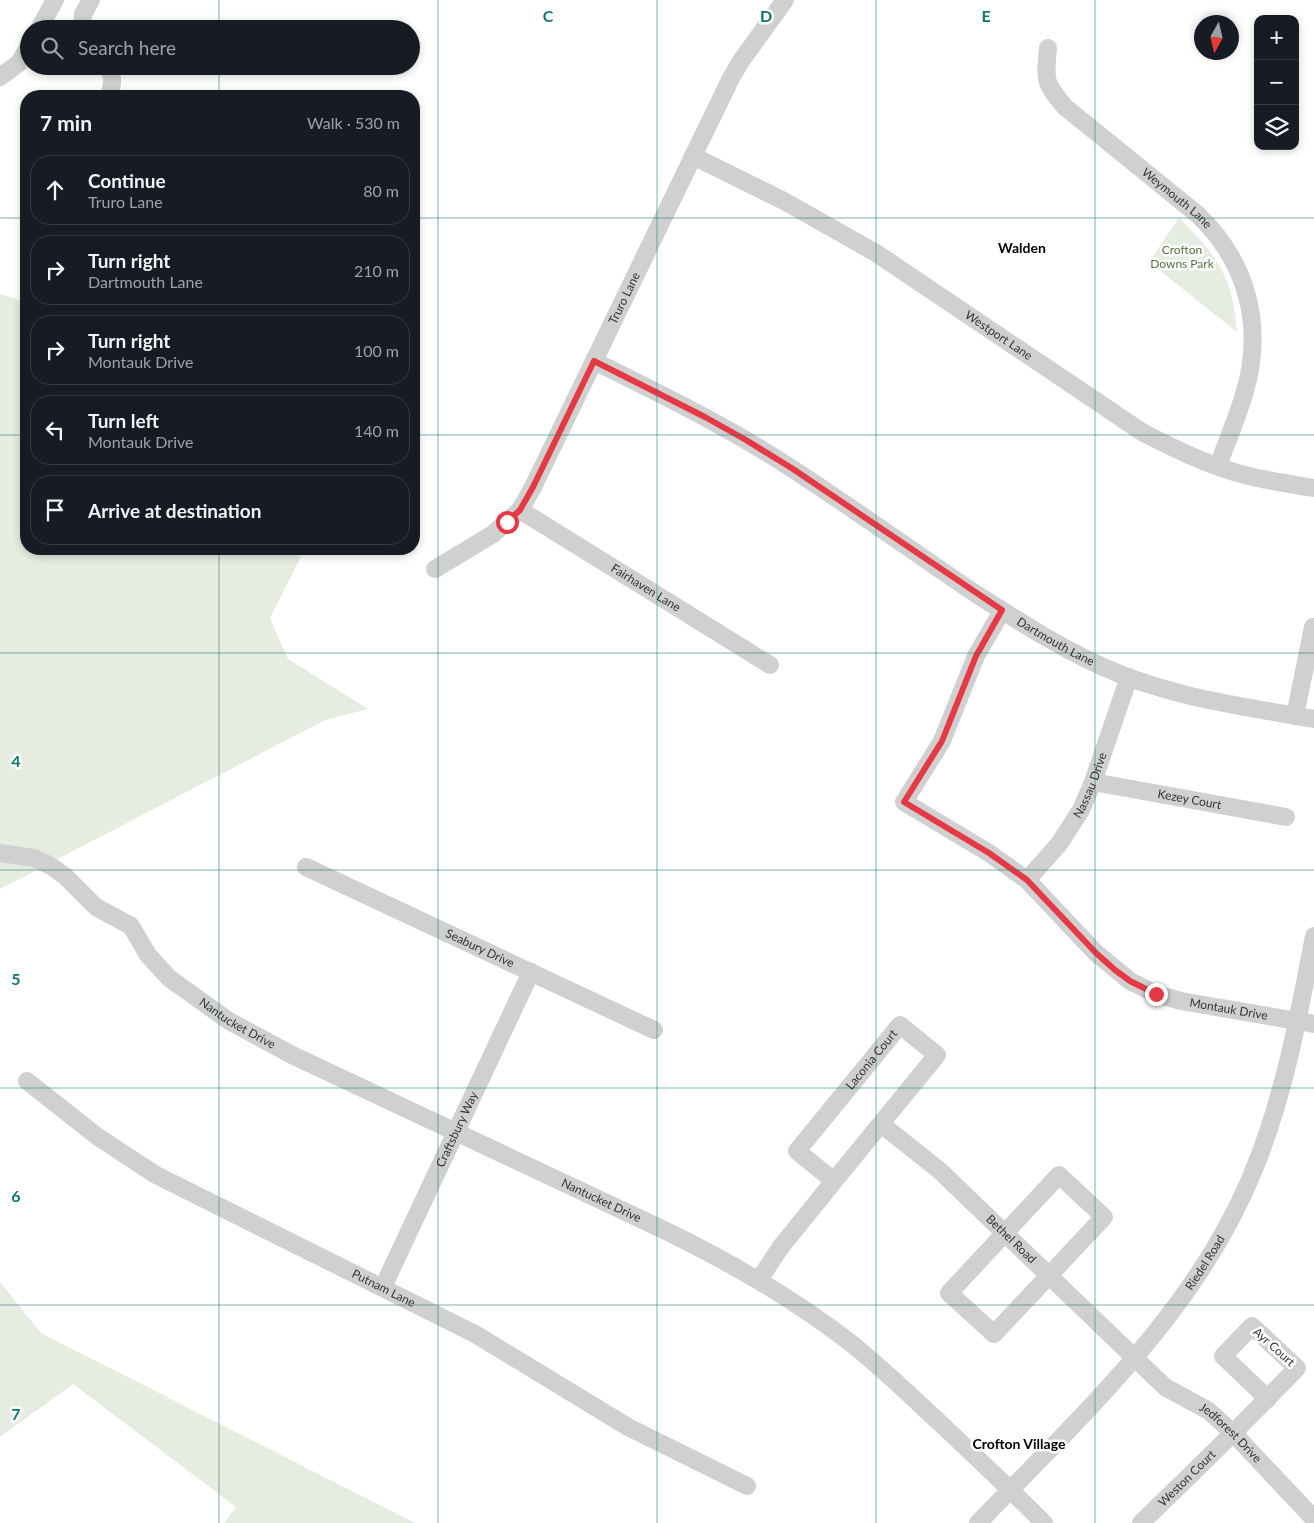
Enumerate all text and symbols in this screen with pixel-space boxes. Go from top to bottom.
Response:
text: C [543,6,554,25]
text: D [760,6,772,25]
text: E [981,6,991,25]
north arrow [1194,15,1239,60]
map controls [1254,15,1299,150]
button: + [1254,15,1299,60]
search box [20,20,420,75]
icon: search [38,34,66,62]
text: Search here [78,36,176,59]
button: − [1254,60,1299,105]
button: layers [1254,105,1299,150]
text: 7 min [40,110,92,135]
text: Walk · 530 m [307,113,400,132]
street label: Weymouth Lane [1139,164,1215,232]
text: Continue [88,169,166,192]
icon: ahead [41,176,69,204]
text: 80 m [363,181,399,200]
text: Truro Lane [88,192,163,211]
district label: Walden [998,239,1046,256]
park label: Crofton Downs Park [1150,242,1215,271]
text: Turn right [88,249,170,272]
icon: right [41,256,69,284]
text: 210 m [354,261,399,280]
street label: Truro Lane [605,270,643,327]
text: Dartmouth Lane [88,272,203,291]
street label: Westport Lane [962,307,1035,363]
text: Turn right [88,329,170,352]
icon: right [41,336,69,364]
text: 100 m [354,341,399,360]
text: Montauk Drive [88,352,193,371]
text: Turn left [88,409,159,432]
icon: left [41,416,69,444]
text: 140 m [354,421,399,440]
text: Montauk Drive [88,432,193,451]
icon: arrive [41,496,69,524]
text: Arrive at destination [88,499,261,522]
route start [496,511,519,534]
street label: Fairhaven Lane [608,560,684,615]
street label: Dartmouth Lane [1014,614,1097,669]
street label: Nassau Drive [1070,750,1110,821]
text: 4 [11,751,21,770]
street label: Kezey Court [1156,786,1223,812]
street label: Seabury Drive [443,925,517,971]
text: 5 [11,969,21,988]
route end [1145,983,1168,1006]
street label: Nantucket Drive [197,994,278,1052]
street label: Montauk Drive [1188,995,1269,1023]
street label: Laconia Court [842,1026,901,1092]
street label: Craftsbury Way [432,1088,481,1170]
street label: Nantucket Drive [559,1175,644,1225]
text: 6 [11,1186,21,1205]
street label: Bethel Road [983,1211,1040,1266]
street label: Riedel Road [1182,1232,1228,1293]
street label: Putnam Lane [350,1266,418,1310]
street label: Ayr Court [1250,1324,1299,1370]
street label: Jedforest Drive [1197,1399,1265,1466]
text: 7 [11,1404,21,1423]
district label: Crofton Village [973,1435,1066,1452]
street label: Weston Court [1155,1446,1219,1509]

